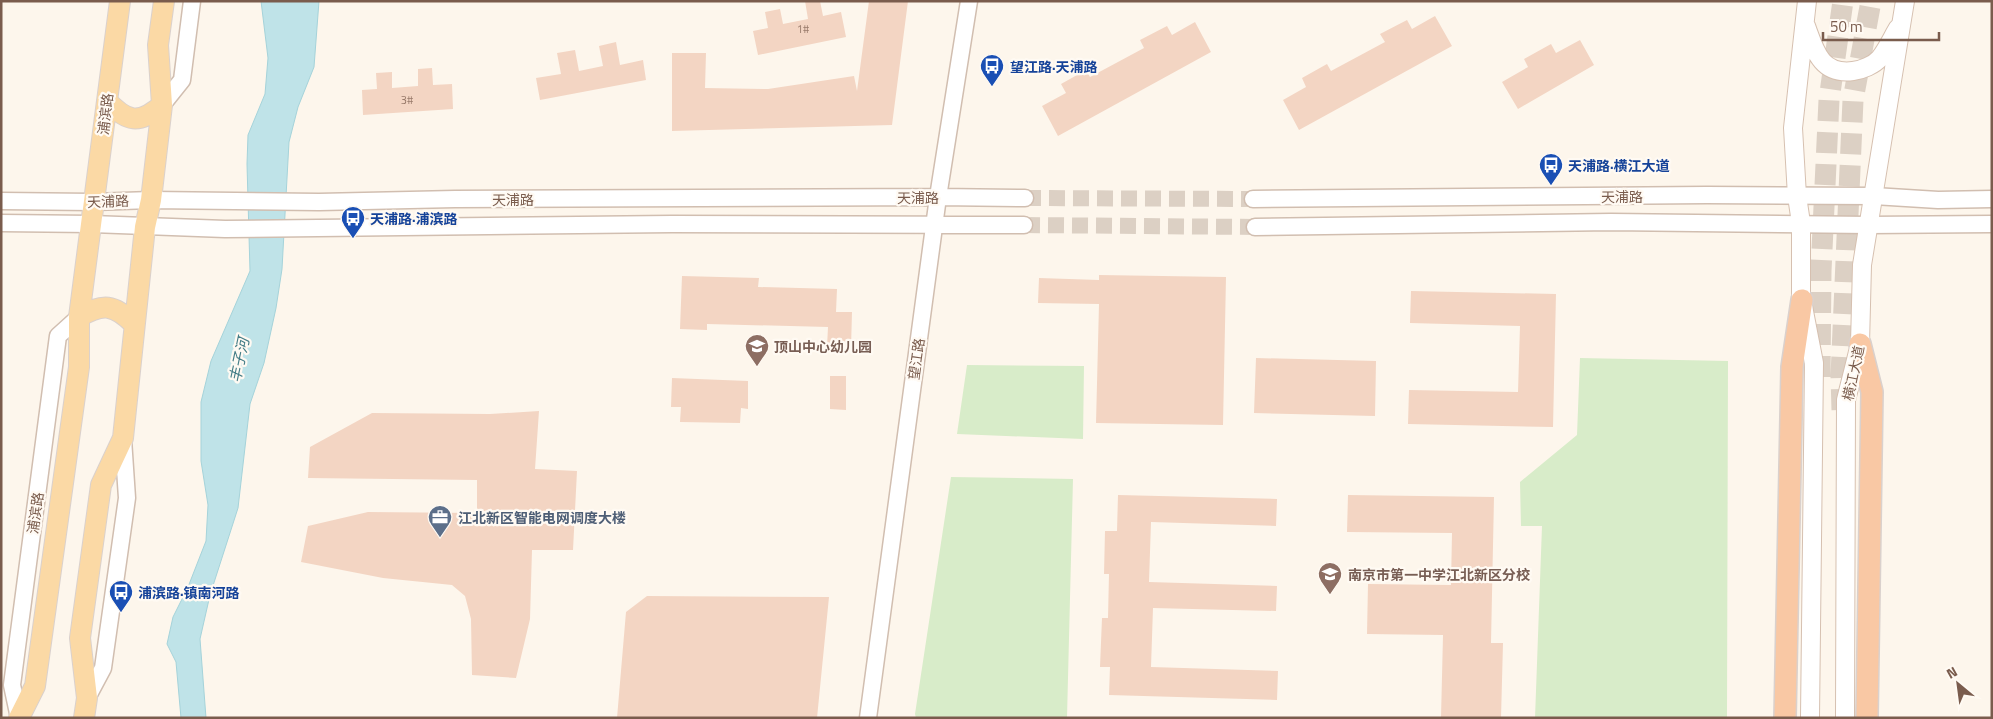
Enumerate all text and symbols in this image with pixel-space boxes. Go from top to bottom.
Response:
scale bar [1823,10,1939,42]
text: 50 m [1830,15,1863,38]
house number: 1# [797,21,809,37]
bus stop icon: 望江路·天浦路 [979,53,1005,87]
place label: 望江路·天浦路 [1010,56,1098,77]
street label: 浦滨路 [92,92,118,136]
house number: 3# [401,92,413,108]
bus stop icon: 天浦路·横江大道 [1538,152,1564,186]
place label: 天浦路·横江大道 [1568,155,1670,176]
street label: 天浦路 [1601,186,1643,207]
street label: 天浦路 [897,187,939,208]
street label: 天浦路 [492,189,534,210]
street label: 天浦路 [87,190,129,212]
bus stop icon: 天浦路·浦滨路 [340,205,366,239]
place label: 天浦路·浦滨路 [370,208,458,229]
water label: 丰子河 [223,333,256,384]
school or university icon: 顶山中心幼儿园 [744,333,770,367]
place label: 顶山中心幼儿园 [774,336,872,357]
street label: 望江路 [903,337,929,381]
street label: 横江大道 [1837,343,1869,403]
street label: 浦滨路 [22,491,48,535]
office icon: 江北新区智能电网调度大楼 [427,504,453,538]
place label: 江北新区智能电网调度大楼 [458,507,626,528]
school or university icon: 南京市第一中学江北新区分校 [1317,561,1343,595]
place label: 南京市第一中学江北新区分校 [1348,564,1530,585]
bus stop icon: 浦滨路·镇南河路 [108,579,134,613]
place label: 浦滨路·镇南河路 [138,582,240,603]
north arrow [1933,659,1983,709]
text: N [1942,661,1961,684]

